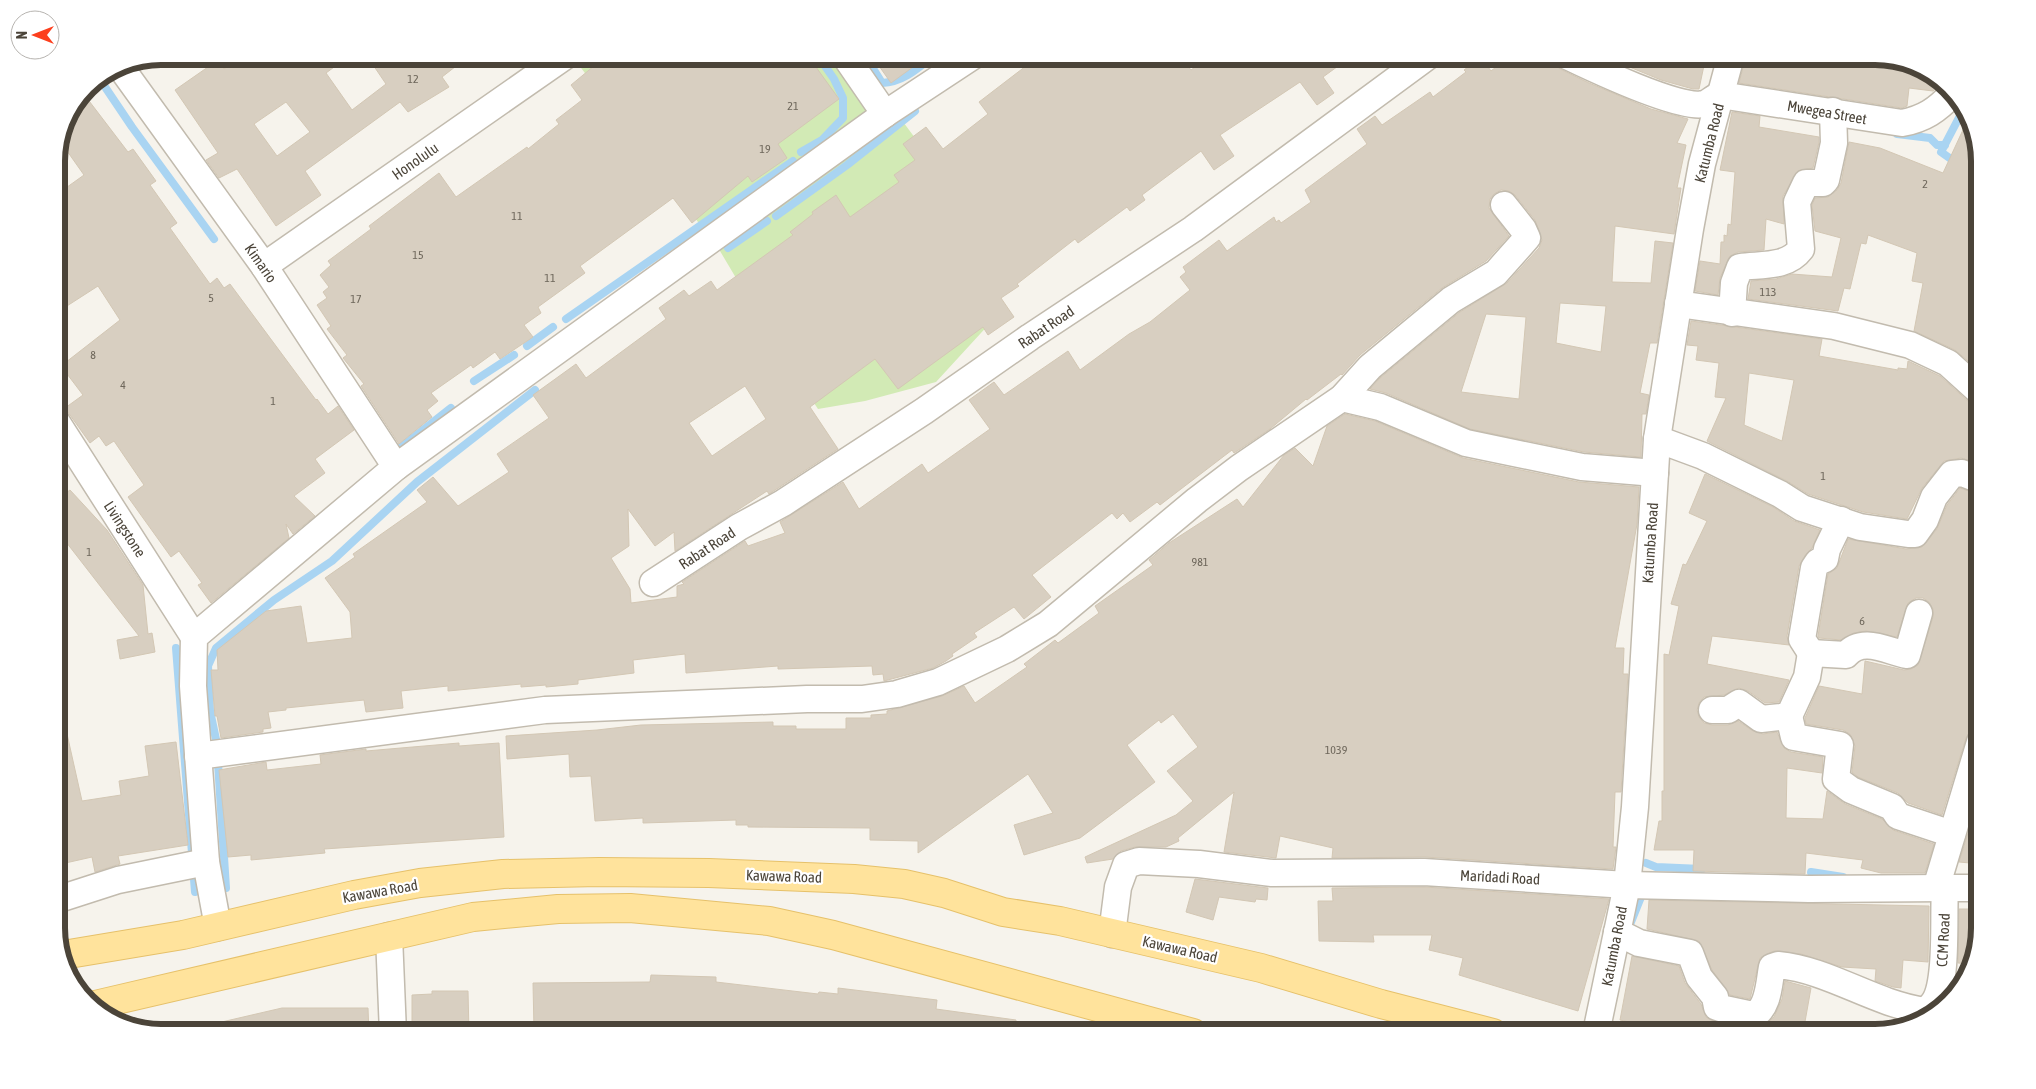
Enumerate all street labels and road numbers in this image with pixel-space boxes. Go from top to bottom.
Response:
street label: Mwegea Street [1786,97,1868,127]
street label: Katumba Road [1691,102,1727,184]
street label: Honolulu [389,139,441,183]
street label: Kimario [242,240,280,286]
street label: Rabat Road [1015,302,1077,352]
street label: Livingstone [101,498,149,560]
street label: Katumba Road [1639,502,1661,584]
street label: Rabat Road [676,524,738,572]
street label: Kawawa Road [746,866,822,886]
street label: Maridadi Road [1459,866,1541,888]
street label: Kawawa Road [341,876,419,906]
street label: Katumba Road [1598,905,1630,987]
street label: CCM Road [1933,913,1953,967]
street label: Kawawa Road [1141,932,1219,966]

